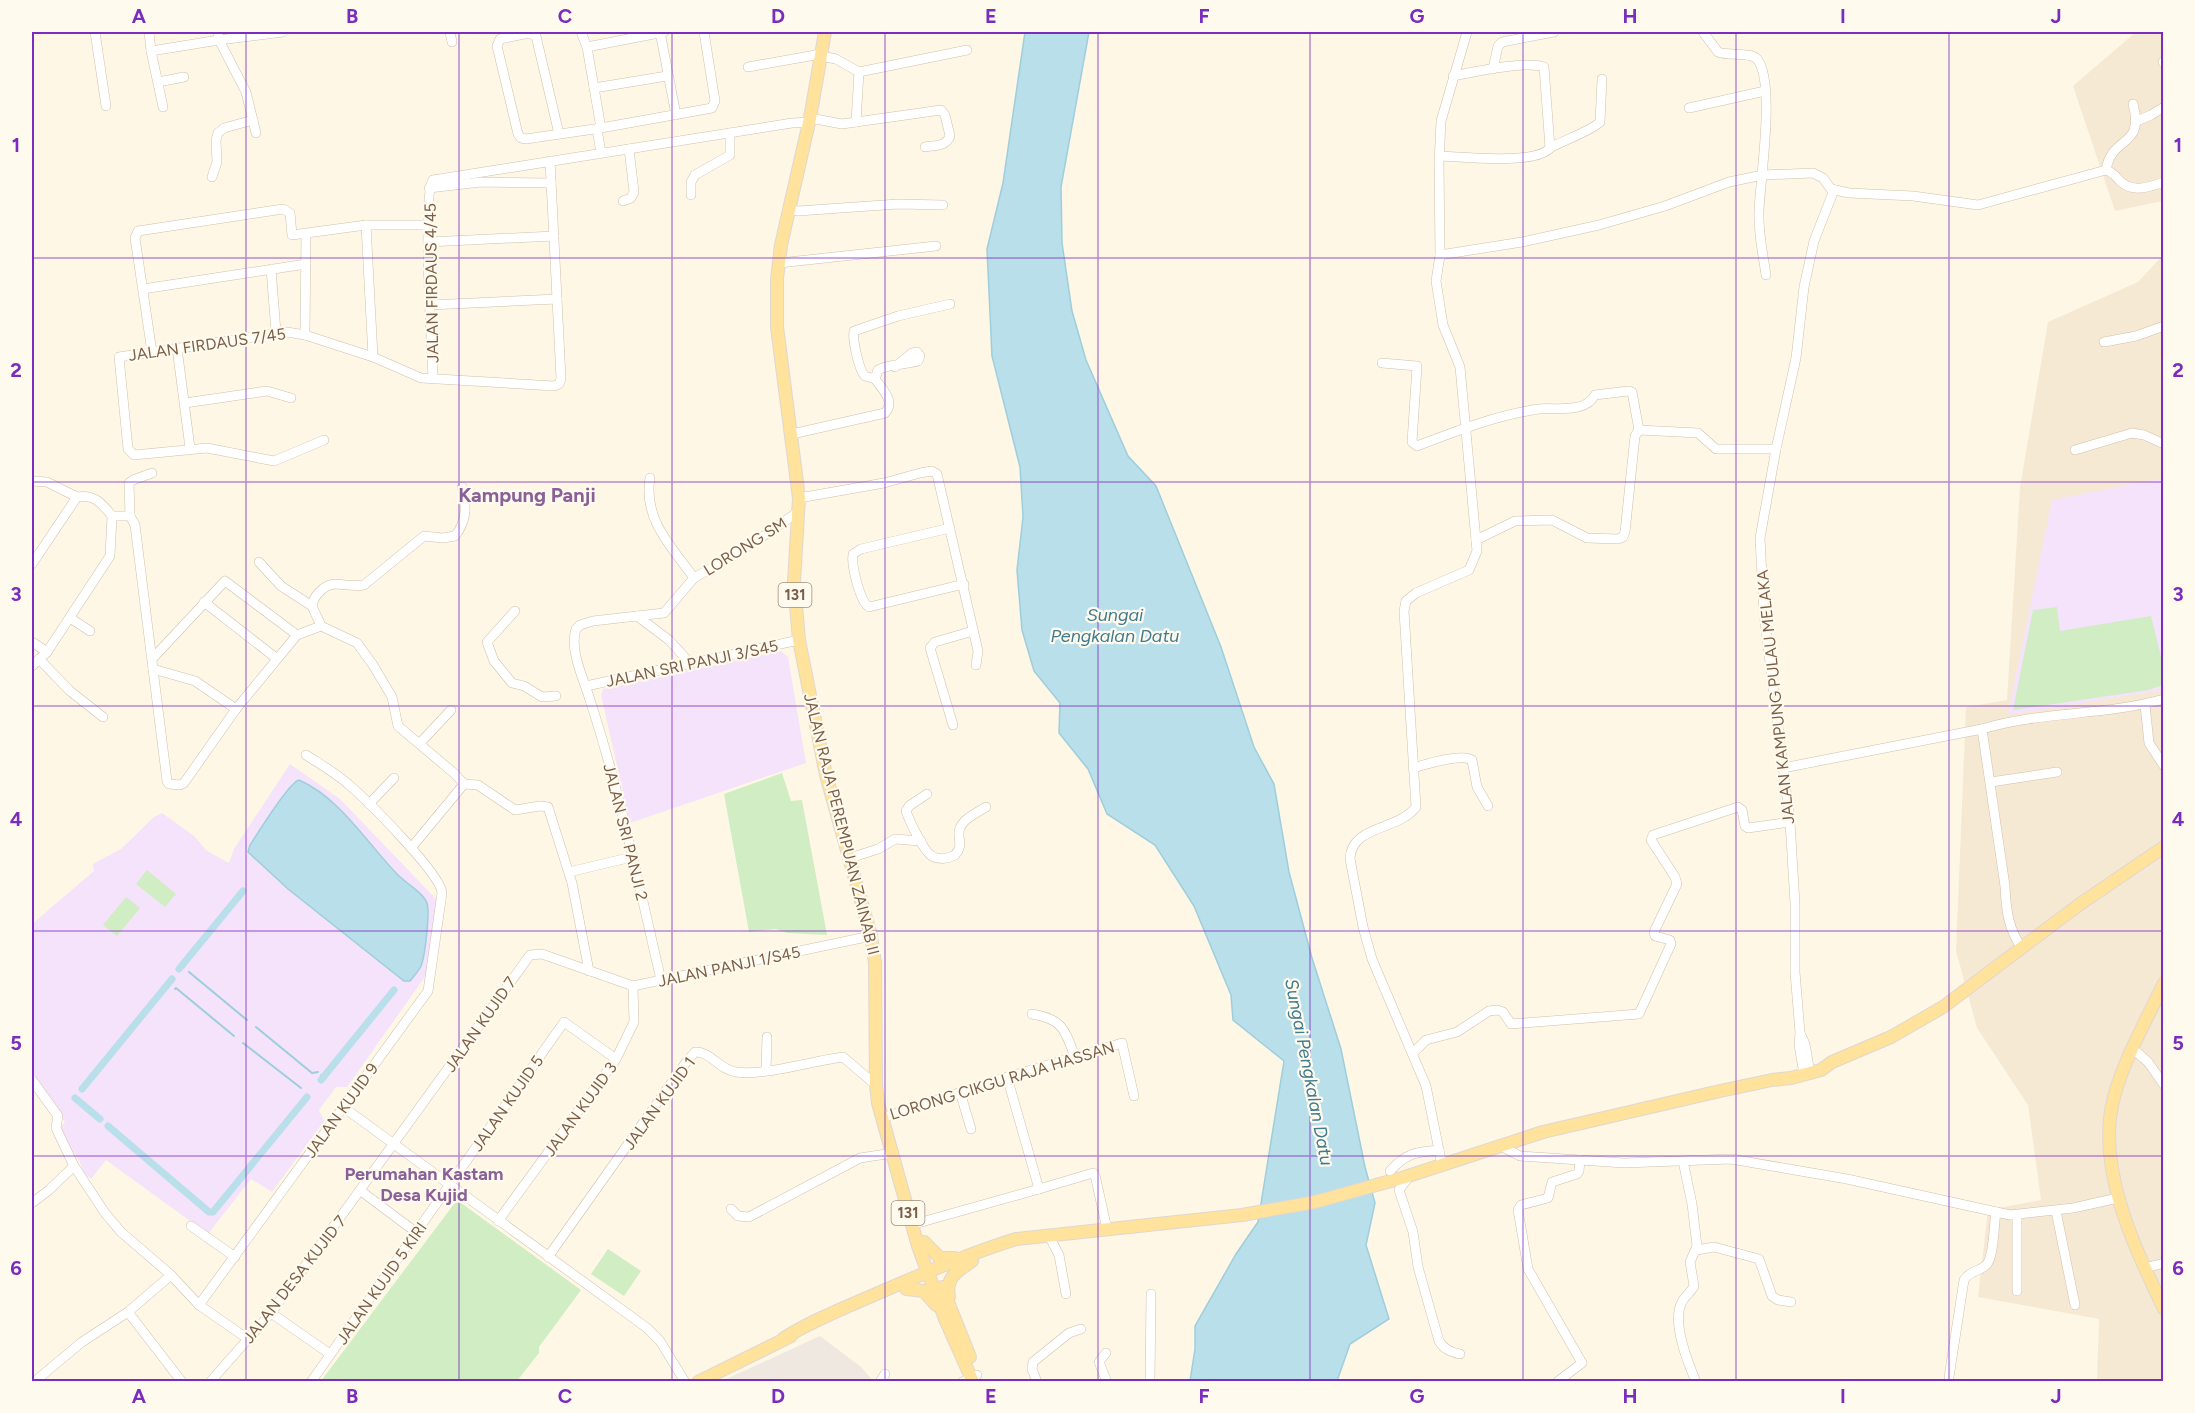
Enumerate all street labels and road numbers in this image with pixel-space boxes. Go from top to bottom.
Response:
street label: JALAN FIRDAUS 4/45 [421,203,442,363]
street label: JALAN FIRDAUS 7/45 [127,324,287,365]
street label: LORONG SM [700,513,790,580]
street label: JALAN KAMPUNG PULAU MELAKA [1753,569,1798,825]
road number: 131 [778,583,812,607]
street label: JALAN SRI PANJI 3/S45 [604,636,780,691]
street label: JALAN RAJA PEREMPUAN ZAINAB II [800,691,883,957]
street label: JALAN SRI PANJI 2 [599,762,652,903]
street label: JALAN PANJI 1/S45 [656,942,802,991]
street label: JALAN KUJID 7 [441,973,520,1076]
street label: LORONG CIKGU RAJA HASSAN [887,1037,1117,1124]
street label: JALAN KUJID 5 [467,1052,547,1155]
street label: JALAN KUJID 1 [619,1053,699,1153]
street label: JALAN KUJID 3 [540,1058,621,1160]
street label: JALAN KUJID 9 [301,1059,382,1161]
road number: 131 [892,1201,924,1225]
street label: JALAN DESA KUJID 7 [239,1211,350,1347]
street label: JALAN KUJID 5 KIRI [332,1219,431,1348]

